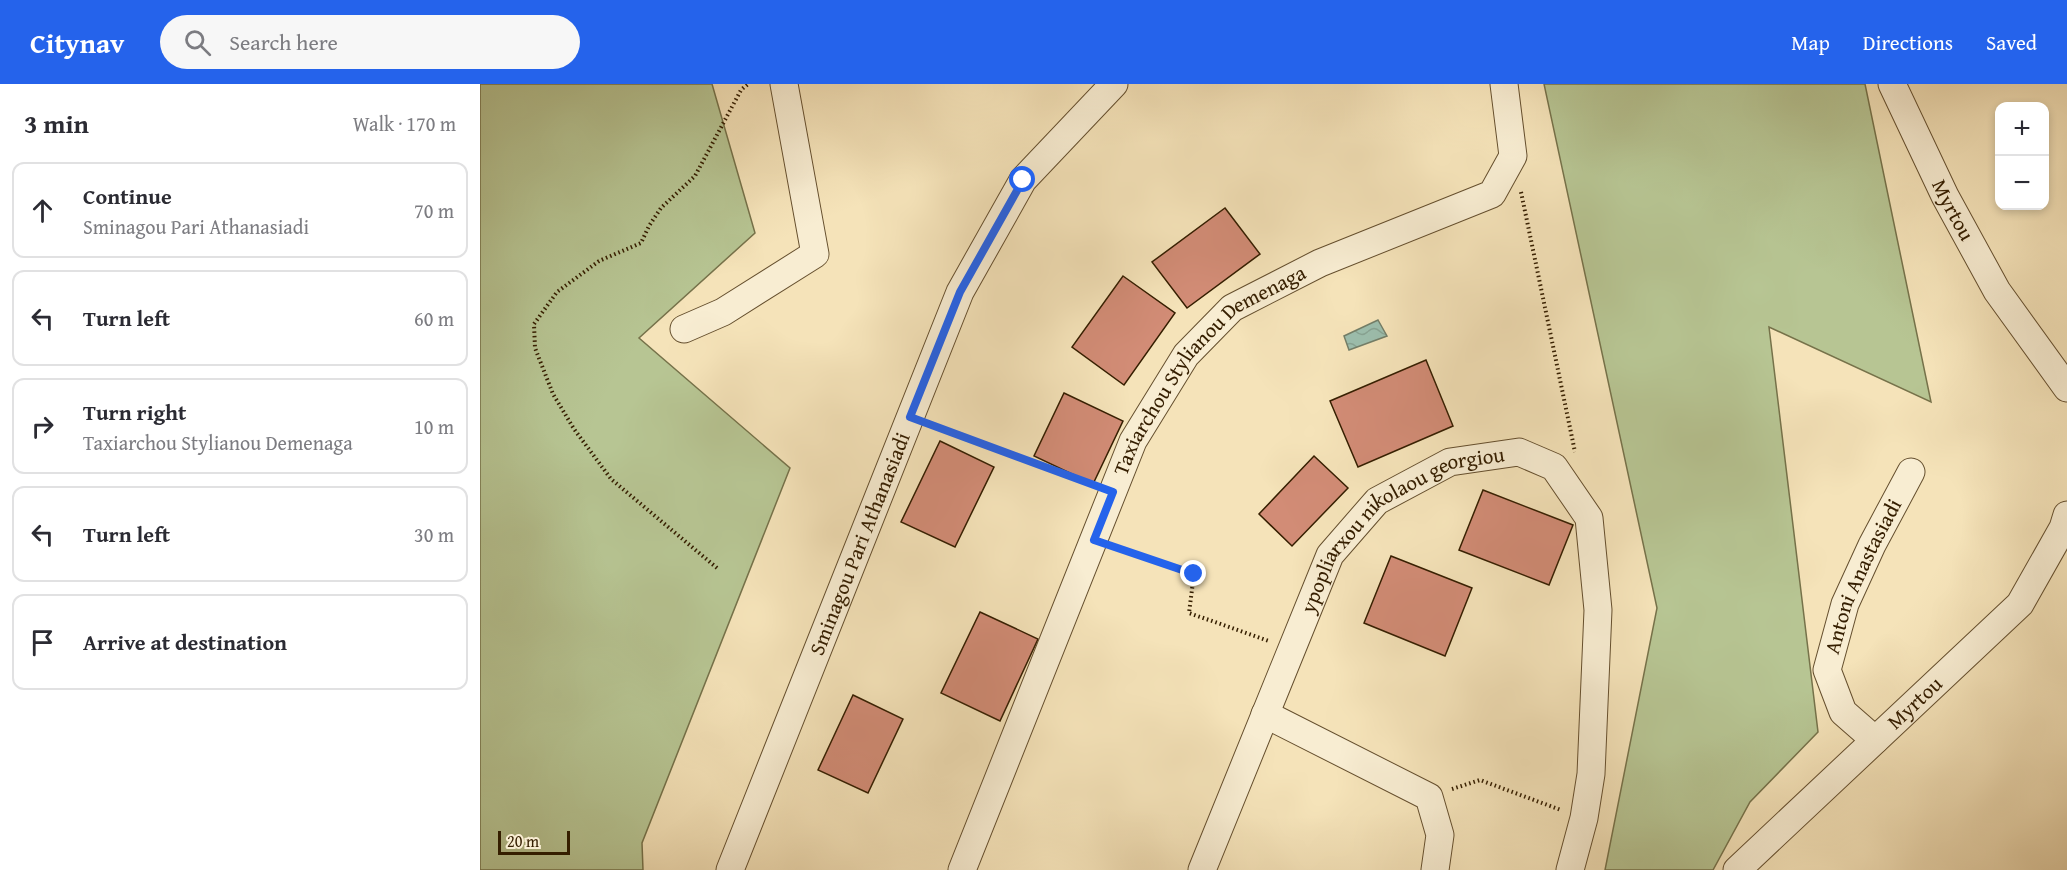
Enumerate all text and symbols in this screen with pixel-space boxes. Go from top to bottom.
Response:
search box [160,15,580,69]
text: Citynav [30,22,124,63]
icon: search [181,26,214,59]
text: Search here [229,26,338,58]
text: Map [1791,27,1830,58]
text: Directions [1863,27,1953,58]
text: Saved [1986,27,2037,58]
map controls [1995,102,2049,210]
button: + [1995,102,2049,156]
text: 3 min [24,104,89,143]
text: Walk · 170 m [353,109,456,138]
button: − [1995,156,2049,210]
route start [1009,166,1035,192]
street label: Myrtou [1924,174,1983,247]
text: Continue [83,180,172,212]
icon: ahead [26,194,59,227]
text: 70 m [414,196,454,225]
text: Sminagou Pari Athanasiadi [83,212,309,241]
street label: Taxiarchou Stylianou Demenaga [1105,257,1311,480]
icon: left [26,302,59,335]
text: Turn left [83,302,170,334]
text: 60 m [414,304,454,333]
text: Turn right [83,396,186,428]
icon: right [26,410,59,443]
text: 10 m [414,412,454,441]
street label: Sminagou Pari Athanasiadi [801,427,918,660]
text: Taxiarchou Stylianou Demenaga [83,428,353,457]
street label: ypopliarxou nikolaou georgiou [1292,438,1507,618]
street label: Antoni Anastasiadi [1816,493,1909,657]
icon: left [26,518,59,551]
text: Turn left [83,518,170,550]
text: 30 m [414,520,454,549]
route end [1180,560,1206,586]
icon: arrive [26,626,59,659]
text: Arrive at destination [83,626,287,658]
street label: Myrtou [1880,668,1950,736]
scale bar [498,828,570,856]
text: 20 m [507,829,539,853]

